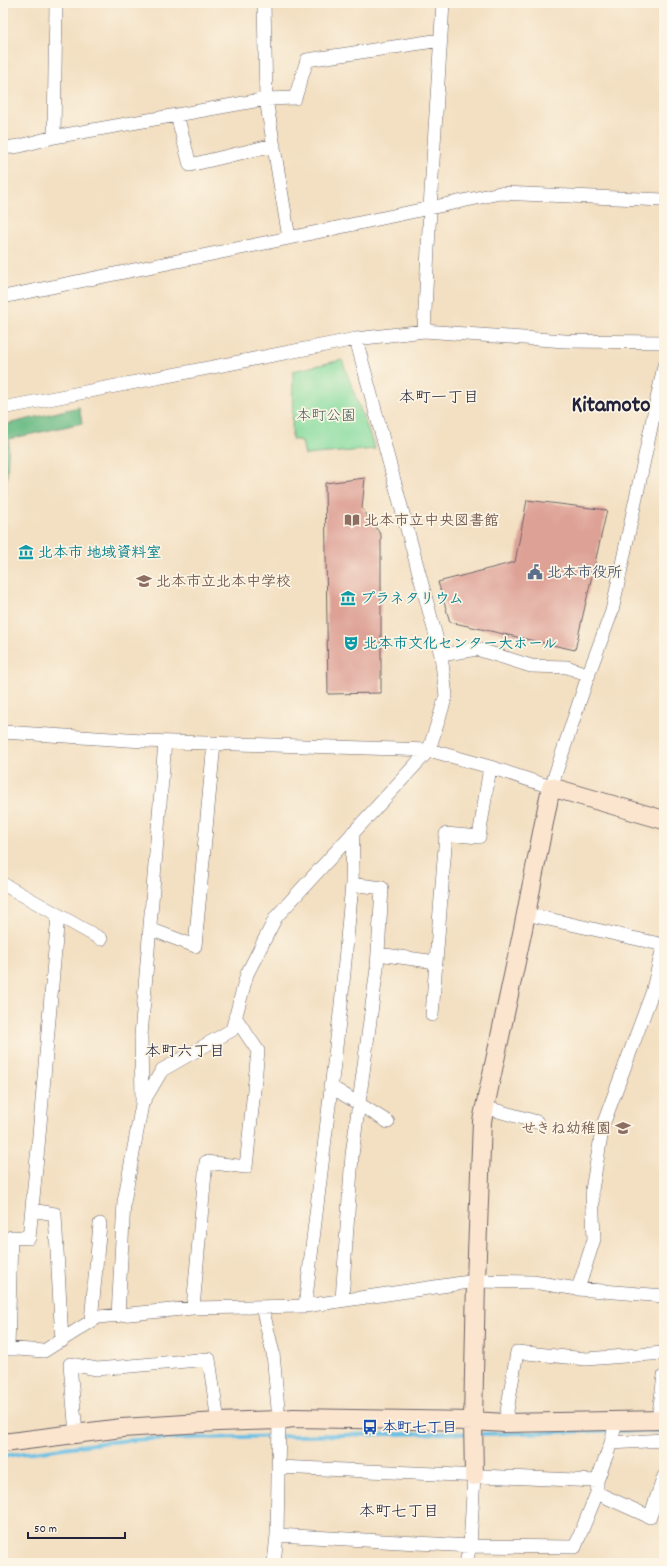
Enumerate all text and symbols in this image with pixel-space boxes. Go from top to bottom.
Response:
district label: 本町一丁目 [399,387,479,410]
district label: Kitamoto [572,390,650,423]
park label: 本町公園 [296,406,356,428]
library icon: 北本市立中央図書館 [343,511,361,529]
place label: 北本市立中央図書館 [364,511,499,533]
museum icon: 北本市 地域資料室 [17,543,35,561]
place label: 北本市 地域資料室 [38,543,161,565]
public building icon: 北本市役所 [526,563,544,581]
place label: 北本市役所 [547,563,622,585]
school or university icon: 北本市立北本中学校 [135,572,153,590]
place label: 北本市立北本中学校 [156,572,291,594]
museum icon: プラネタリウム [339,589,357,607]
place label: プラネタリウム [360,589,464,611]
theatre icon: 北本市文化センター大ホール [342,634,360,652]
place label: 北本市文化センター大ホール [363,634,557,656]
district label: 本町六丁目 [145,1041,225,1064]
place label: せきね幼稚園 [521,1119,611,1141]
school or university icon: せきね幼稚園 [614,1119,632,1137]
bus stop icon: 本町七丁目 [361,1418,379,1436]
place label: 本町七丁目 [382,1418,457,1440]
district label: 本町七丁目 [359,1501,439,1524]
scale bar [28,1514,125,1540]
text: 50 m [34,1521,57,1538]

